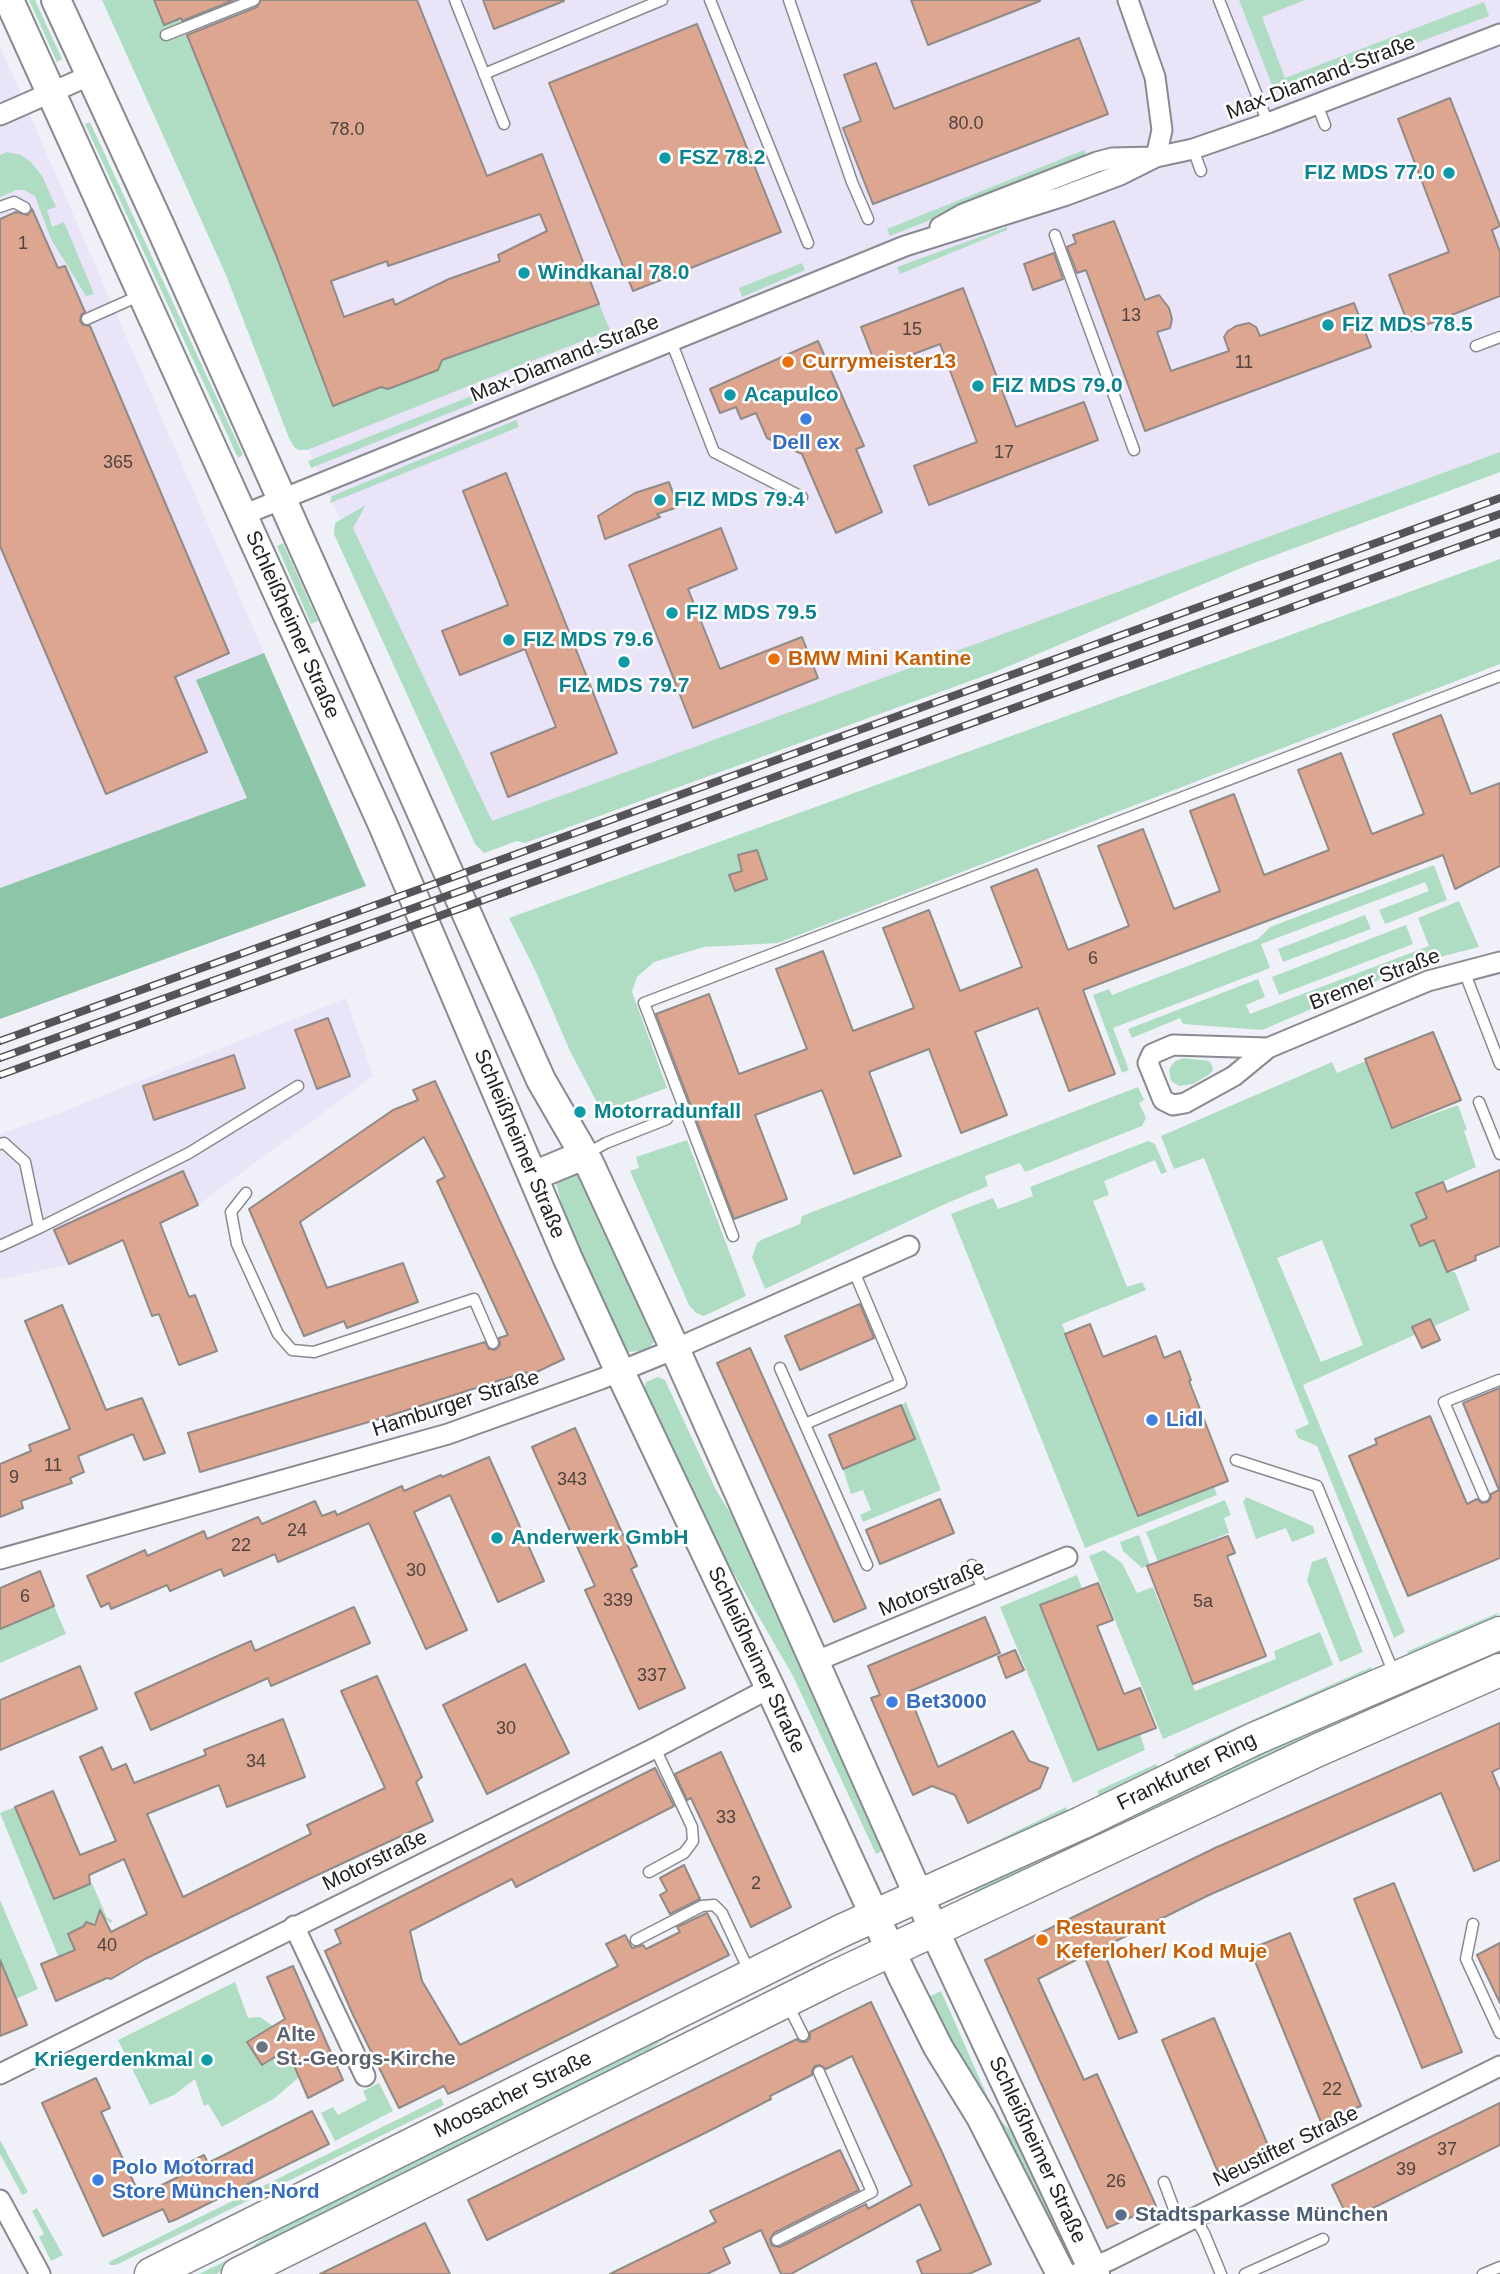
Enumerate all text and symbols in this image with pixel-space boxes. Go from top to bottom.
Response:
street label: Max-Diamand-Straße [1223,30,1419,126]
house number: 80.0 [948,113,984,135]
house number: 78.0 [329,119,365,141]
place label: FSZ 78.2 [679,145,765,171]
marker: FSZ 78.2 [657,150,673,166]
place label: FIZ MDS 77.0 [1304,160,1435,186]
marker: FIZ MDS 77.0 [1441,165,1457,181]
house number: 1 [18,233,28,255]
place label: Windkanal 78.0 [538,260,690,286]
marker: Windkanal 78.0 [516,265,532,281]
house number: 13 [1121,305,1141,327]
street label: Max-Diamand-Straße [467,310,663,408]
place label: FIZ MDS 78.5 [1342,312,1473,338]
marker: FIZ MDS 78.5 [1320,317,1336,333]
house number: 15 [902,319,922,341]
place label: Currymeister13 [802,349,956,375]
house number: 11 [1235,352,1253,374]
marker: Currymeister13 [780,354,796,370]
place label: FIZ MDS 79.0 [992,373,1123,399]
marker: FIZ MDS 79.0 [970,378,986,394]
place label: Acapulco [744,382,839,408]
marker: Acapulco [722,387,738,403]
marker: Dell ex [798,411,814,427]
place label: Dell ex [772,430,840,456]
house number: 17 [994,442,1014,464]
house number: 365 [103,452,133,474]
place label: FIZ MDS 79.4 [674,487,805,513]
marker: FIZ MDS 79.4 [652,492,668,508]
street label: Schleißheimer Straße [239,527,345,723]
place label: FIZ MDS 79.5 [686,600,817,626]
marker: FIZ MDS 79.5 [664,605,680,621]
place label: FIZ MDS 79.6 [523,627,654,653]
marker: FIZ MDS 79.6 [501,632,517,648]
place label: BMW Mini Kantine [788,646,971,672]
marker: BMW Mini Kantine [766,651,782,667]
marker: FIZ MDS 79.7 [616,654,632,670]
place label: FIZ MDS 79.7 [559,673,689,699]
street label: Bremer Straße [1306,944,1444,1016]
house number: 6 [1088,948,1098,970]
street label: Schleißheimer Straße [468,1046,570,1242]
place label: Motorradunfall [594,1099,741,1125]
marker: Motorradunfall [572,1104,588,1120]
street label: Hamburger Straße [369,1365,543,1443]
place label: Lidl [1166,1407,1203,1433]
marker: Lidl [1144,1412,1160,1428]
house number: 11 [44,1455,62,1477]
house number: 9 [9,1467,19,1489]
house number: 343 [557,1469,587,1491]
house number: 24 [287,1520,307,1542]
place label: Anderwerk GmbH [511,1525,688,1551]
marker: Anderwerk GmbH [489,1530,505,1546]
house number: 22 [231,1535,251,1557]
street label: Motorstraße [875,1555,989,1623]
house number: 30 [406,1560,426,1582]
street label: Schleißheimer Straße [702,1563,810,1757]
house number: 6 [20,1586,30,1608]
house number: 339 [603,1590,633,1612]
house number: 5a [1193,1591,1213,1613]
house number: 337 [637,1665,667,1687]
place label: Bet3000 [906,1689,987,1715]
marker: Bet3000 [884,1694,900,1710]
house number: 30 [496,1718,516,1740]
street label: Frankfurter Ring [1113,1727,1261,1817]
house number: 34 [246,1751,266,1773]
house number: 33 [716,1807,736,1829]
street label: Motorstraße [319,1825,431,1897]
house number: 2 [751,1873,761,1895]
place label: Restaurant Keferloher/ Kod Muje [1056,1915,1267,1965]
marker: Restaurant Keferloher/ Kod Muje [1034,1932,1050,1948]
house number: 40 [97,1935,117,1957]
place label: Alte St.-Georgs-Kirche [276,2022,456,2072]
marker: Alte St.-Georgs-Kirche [254,2039,270,2055]
street label: Moosacher Straße [430,2046,596,2144]
place label: Kriegerdenkmal [34,2047,193,2073]
marker: Kriegerdenkmal [199,2052,215,2068]
street label: Schleißheimer Straße [983,2053,1091,2247]
house number: 22 [1322,2079,1342,2101]
street label: Neustifter Straße [1209,2101,1363,2193]
house number: 37 [1437,2139,1457,2161]
place label: Polo Motorrad Store München-Nord [112,2155,320,2205]
house number: 39 [1396,2159,1416,2181]
house number: 26 [1106,2171,1126,2193]
marker: Polo Motorrad Store München-Nord [90,2172,106,2188]
place label: Stadtsparkasse München [1135,2202,1388,2228]
marker: Stadtsparkasse München [1113,2207,1129,2223]

